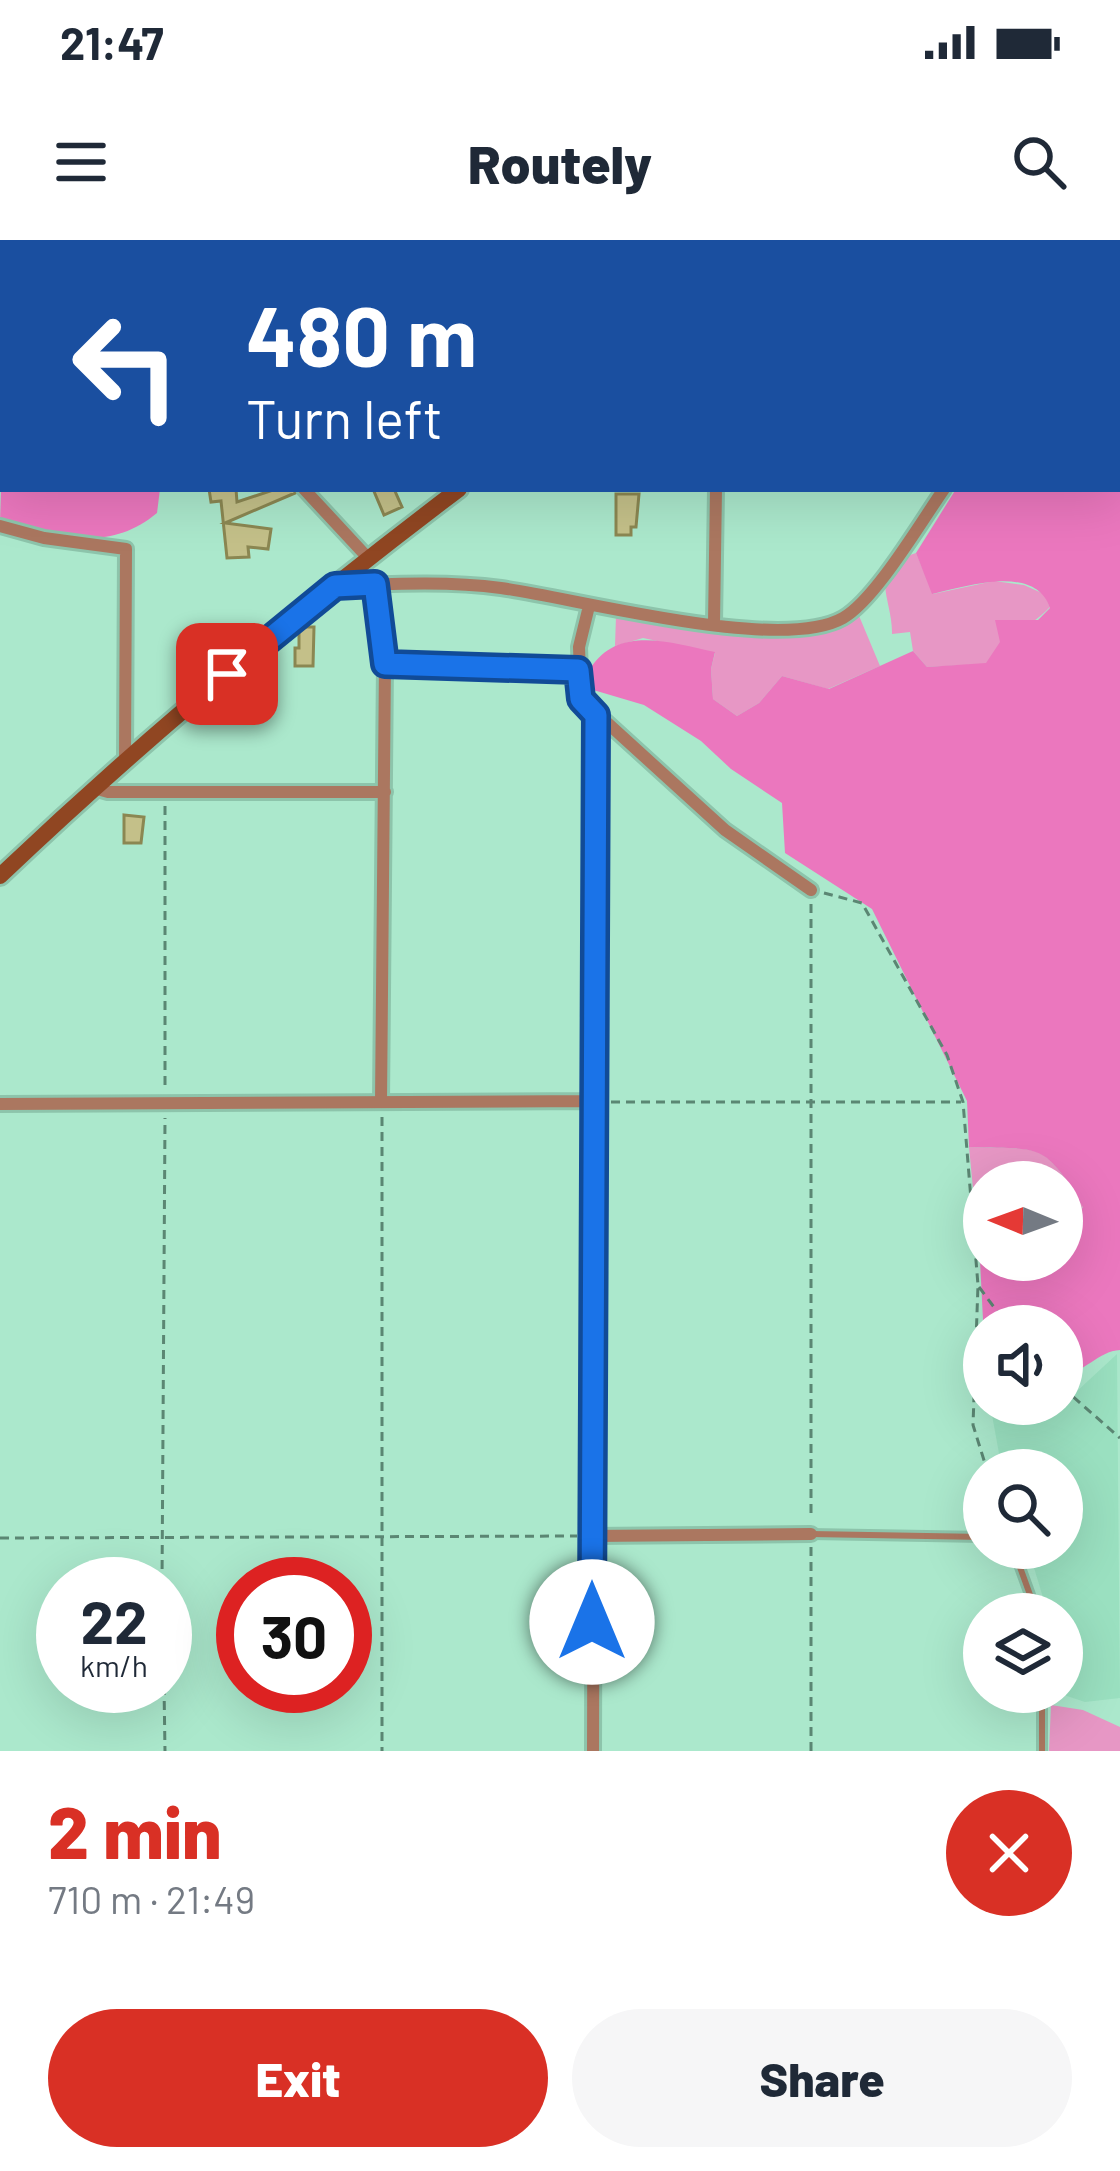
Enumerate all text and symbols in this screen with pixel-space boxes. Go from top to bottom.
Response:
text: 21:47 [60,15,164,69]
icon: menu [48,129,114,195]
icon: search [1006,129,1072,195]
text: Routely [468,130,652,195]
text: 480 m [246,283,477,384]
icon: left [48,288,204,444]
text: Turn left [246,385,443,450]
pin [176,623,278,725]
icon: arrive [194,641,260,707]
north arrow [963,1161,1083,1281]
map controls [963,1161,1083,1713]
button: sound [963,1305,1083,1425]
button: search [963,1449,1083,1569]
speed limit sign: 30 [216,1557,372,1713]
position arrow [529,1559,655,1685]
text: 22 [80,1584,148,1656]
button: layers [963,1593,1083,1713]
text: km/h [80,1647,148,1683]
text: 2 min [48,1787,222,1873]
button: close [946,1790,1072,1916]
text: 710 m · 21:49 [48,1875,255,1922]
button: Exit [48,2009,548,2147]
button: Share [572,2009,1072,2147]

